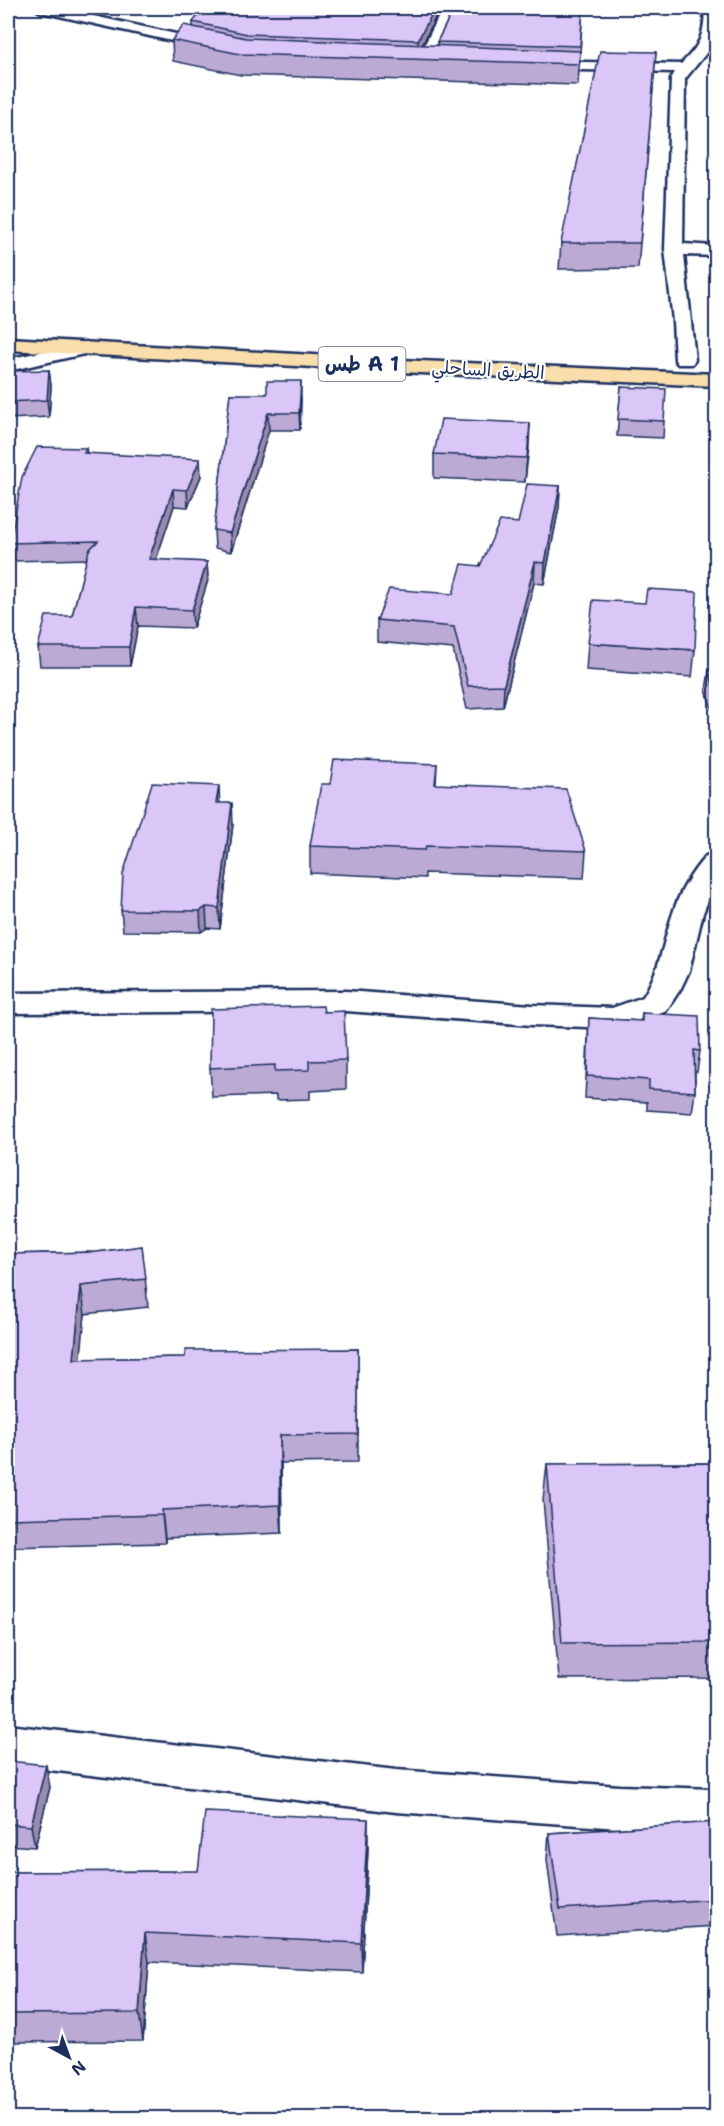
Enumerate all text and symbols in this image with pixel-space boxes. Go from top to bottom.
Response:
road number: طس A 1 [318,347,406,381]
street label: الطريق الساحلي [431,355,545,389]
north arrow [39,2027,99,2087]
text: N [67,2056,90,2080]

